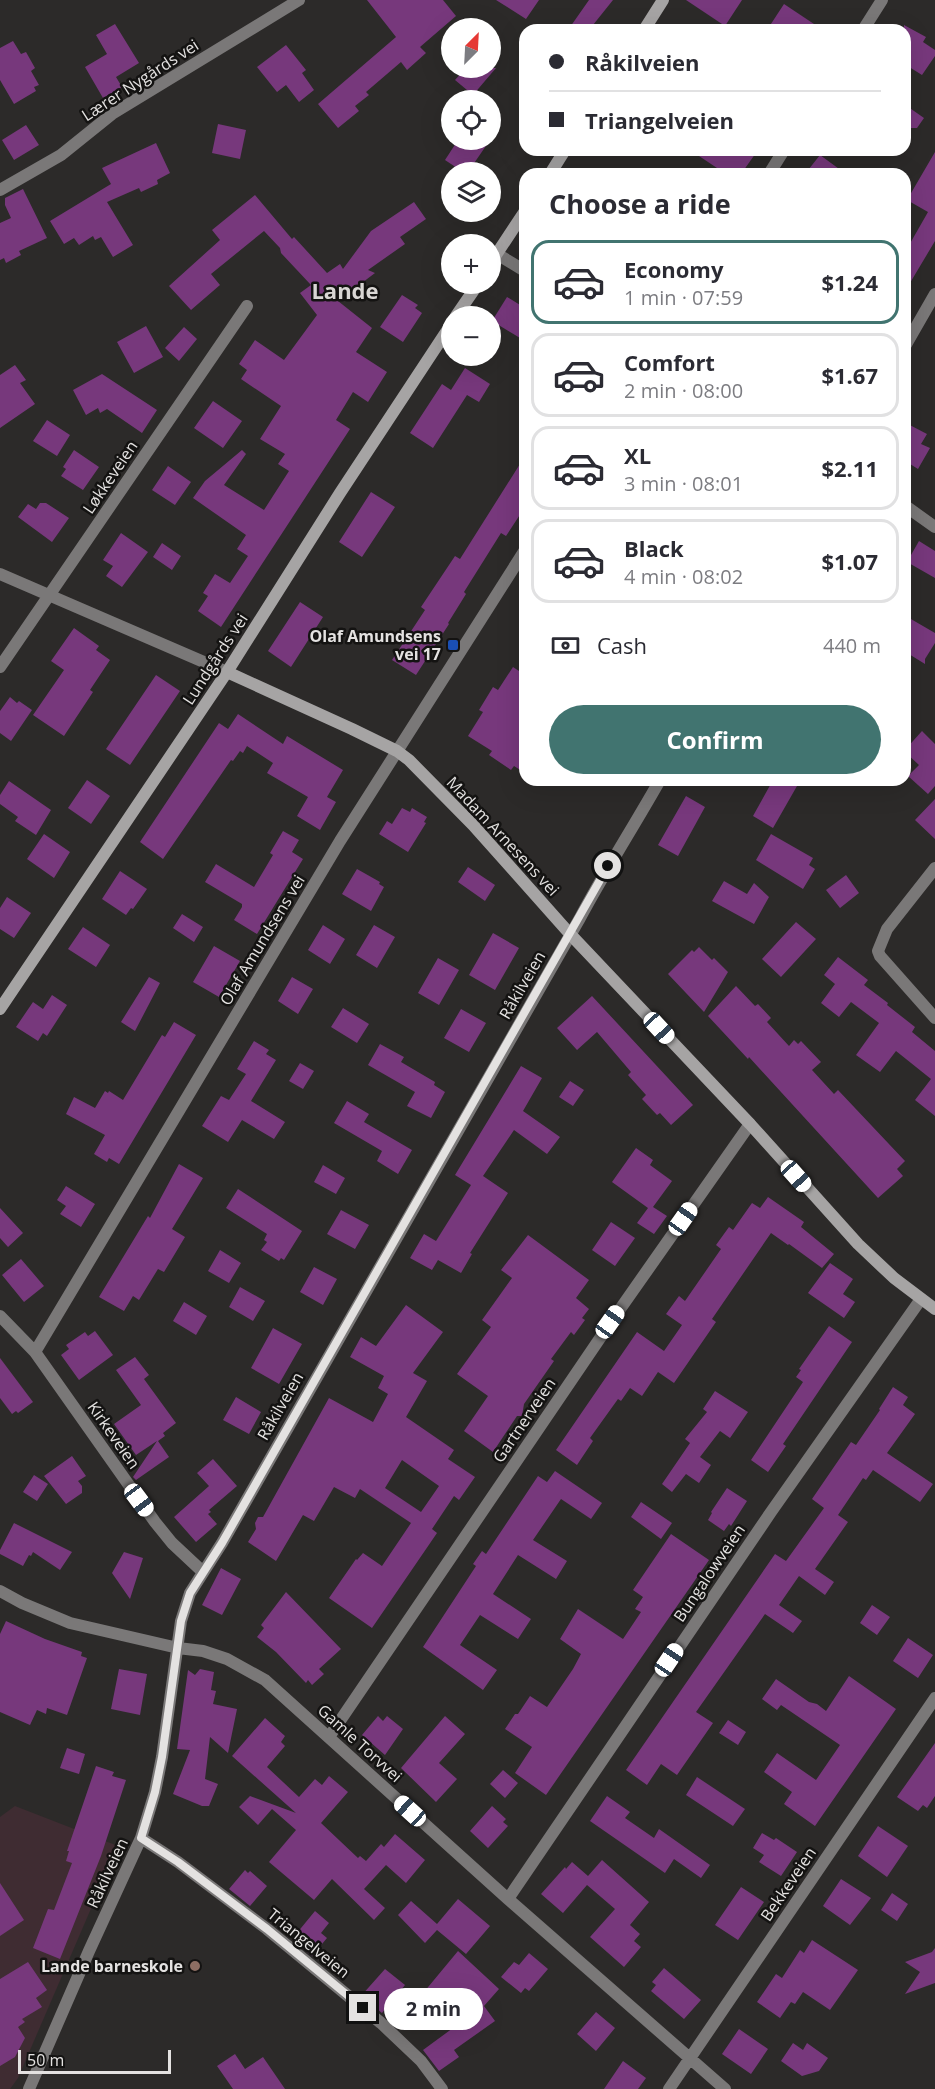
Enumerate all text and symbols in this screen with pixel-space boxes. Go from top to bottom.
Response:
north arrow [441,18,501,78]
map controls [441,18,501,366]
street label: Lærer Nygårds vei [77,34,203,126]
text: Råkilveien [585,47,700,77]
button: locate [441,90,501,150]
text: Triangelveien [585,105,734,135]
button: layers [441,162,501,222]
text: Choose a ride [549,185,731,222]
button: + [441,234,501,294]
text: Economy [624,254,723,284]
icon: car [552,255,606,309]
text: $1.24 [821,267,878,297]
district label: Lande [311,275,379,305]
text: 1 min · 07:59 [624,284,743,311]
button: − [441,306,501,366]
text: Comfort [624,347,715,377]
icon: car [552,348,606,402]
text: $1.67 [821,360,878,390]
text: 2 min · 08:00 [624,377,743,404]
street label: Løkkeveien [78,436,142,518]
text: XL [624,440,651,470]
icon: car [552,441,606,495]
text: $2.11 [821,453,878,483]
text: 3 min · 08:01 [624,470,743,497]
text: Black [624,533,684,563]
icon: car [552,534,606,588]
text: $1.07 [821,546,878,576]
text: 4 min · 08:02 [624,563,743,590]
street label: Lundgårds vei [177,609,253,709]
place label: Olaf Amundsens vei 17 [310,625,441,665]
icon: cash [549,629,582,662]
text: Cash [597,630,647,660]
text: 440 m [823,632,881,659]
marker: Olaf Amundsens vei 17 [446,638,460,652]
button: Confirm [549,705,881,774]
street label: Madam Arnesens vei [442,772,564,900]
route start [594,852,621,879]
street label: Olaf Amundsens vei [214,871,310,1009]
street label: Råkilveien [494,947,550,1023]
car [640,1009,678,1047]
car [777,1157,815,1195]
car [665,1199,701,1239]
car [592,1302,628,1342]
street label: Råkilveien [252,1368,308,1444]
street label: Gartnerveien [488,1373,560,1467]
street label: Kirkeveien [83,1397,145,1473]
car [121,1480,157,1520]
street label: Bungalowveien [668,1520,750,1626]
car [651,1640,687,1680]
street label: Gamle Torvvei [313,1699,407,1787]
car [391,1792,429,1830]
street label: Råkilveien [81,1834,133,1912]
street label: Bekkeveien [755,1843,821,1925]
street label: Triangelveien [263,1903,355,1983]
place label: Lande barneskole [41,1955,183,1977]
marker: Lande barneskole [188,1959,202,1973]
callout: 2 min [384,1987,483,2029]
route end [349,1994,376,2021]
text: 2 min [406,1995,461,2022]
scale bar [18,2047,171,2074]
text: 50 m [27,2049,64,2071]

